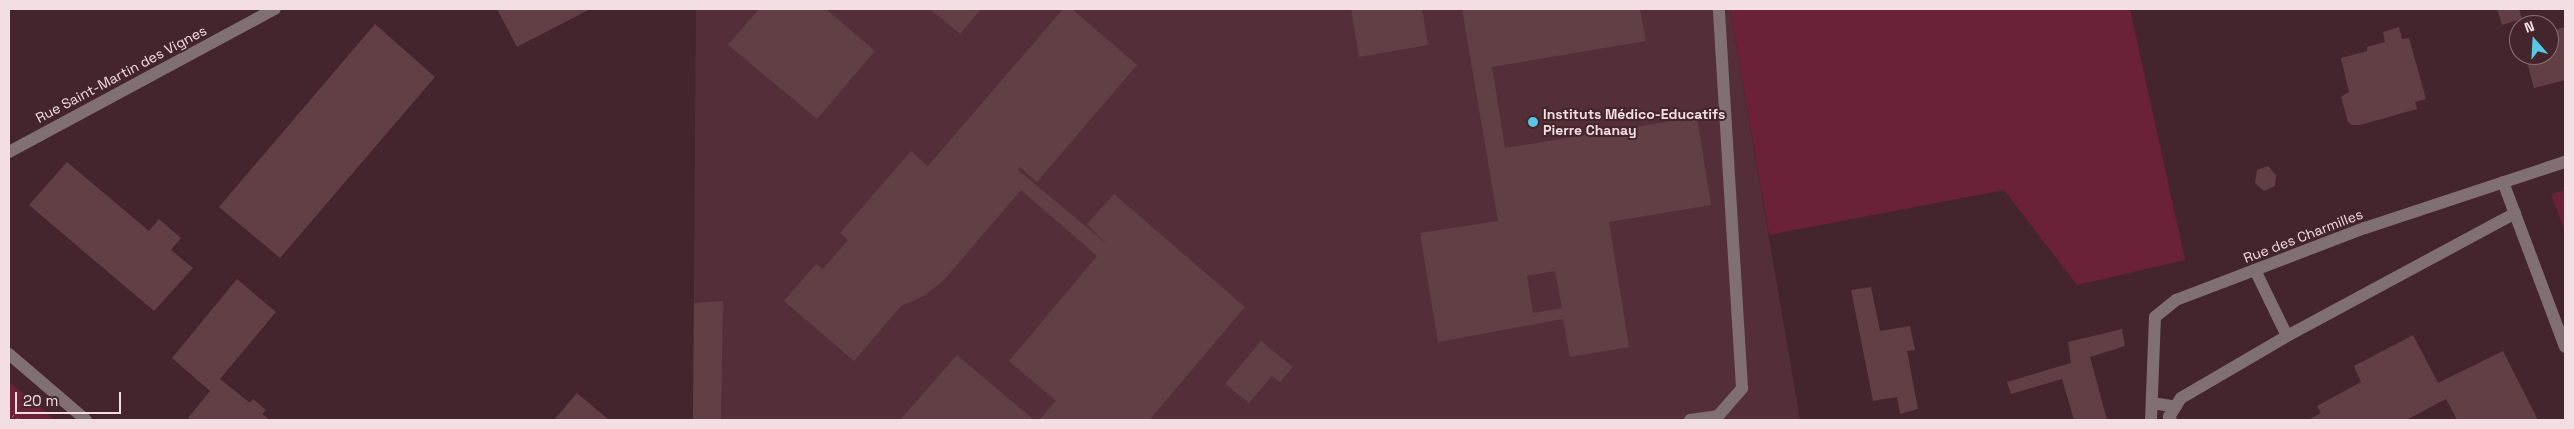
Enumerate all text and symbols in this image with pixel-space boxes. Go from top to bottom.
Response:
north arrow [2509,15,2559,65]
text: N [2522,17,2537,37]
street label: Rue Saint-Martin des Vignes [33,22,209,126]
place label: Instituts Médico-Educatifs Pierre Chanay [1543,106,1725,138]
marker: Instituts Médico-Educatifs Pierre Chanay [1527,116,1539,128]
street label: Rue des Charmilles [2241,205,2365,267]
scale bar [18,382,124,414]
text: 20 m [23,391,58,410]

